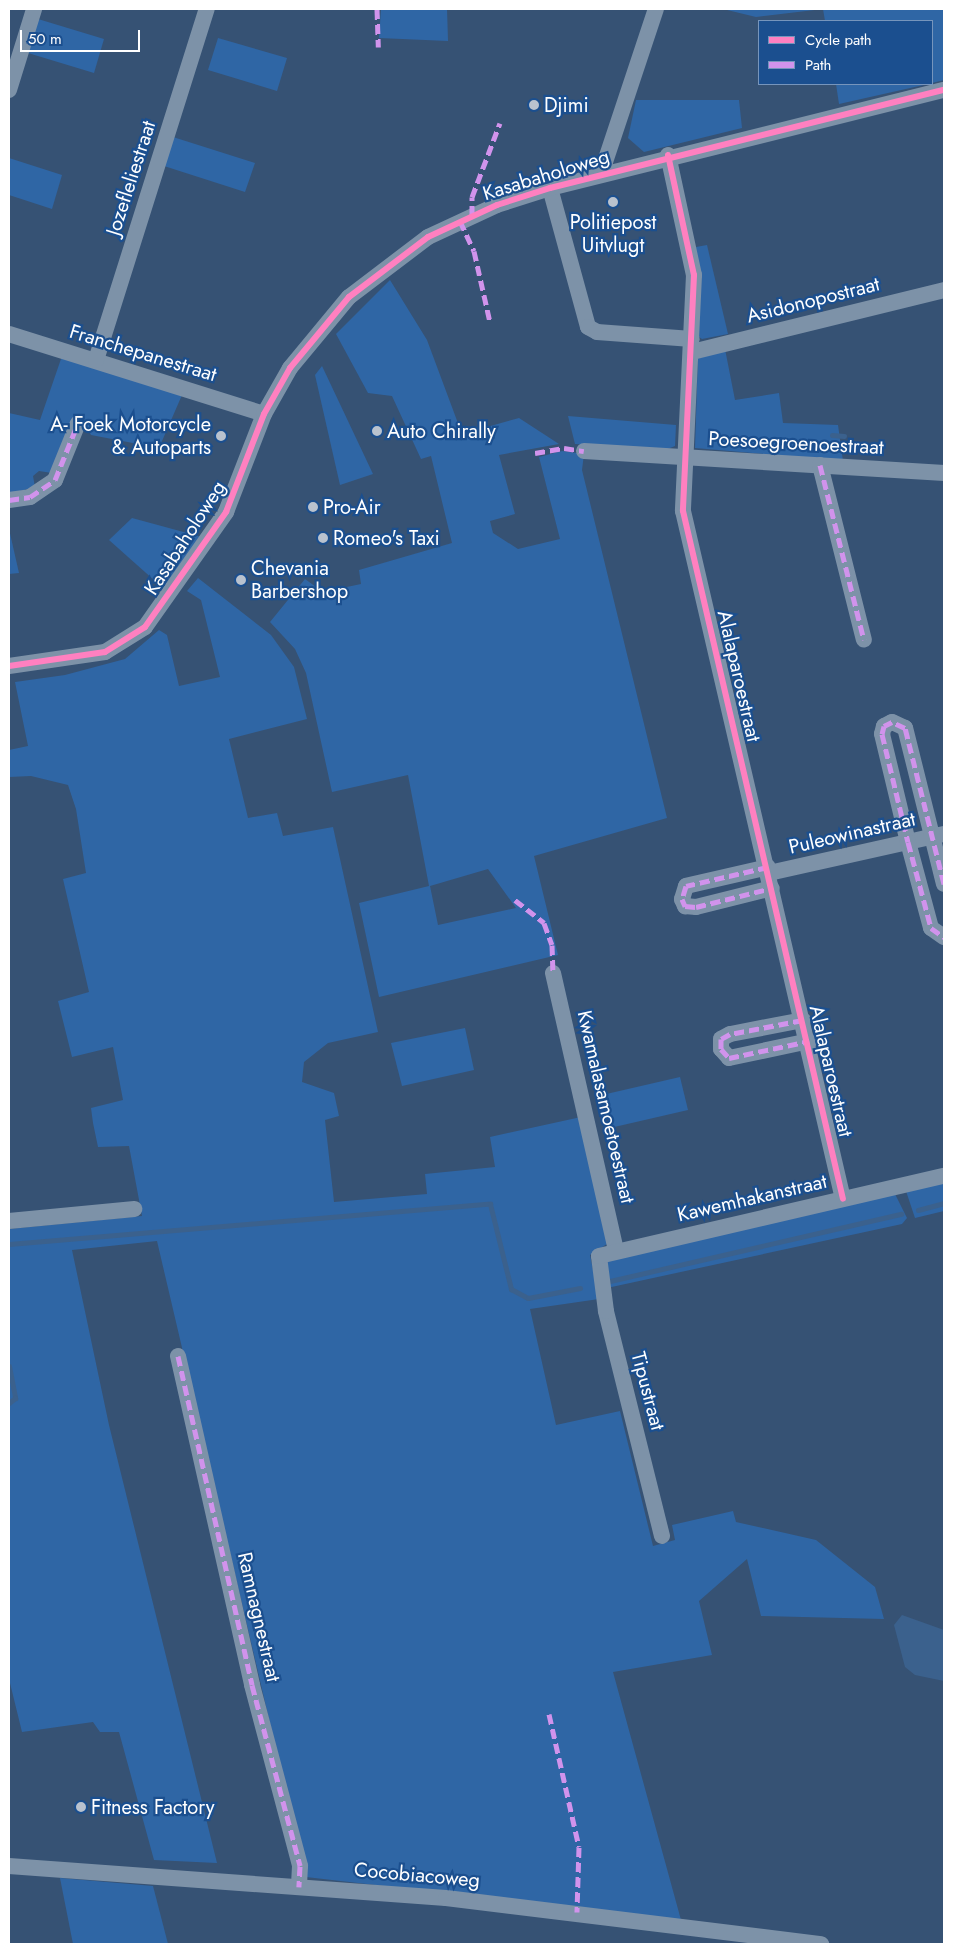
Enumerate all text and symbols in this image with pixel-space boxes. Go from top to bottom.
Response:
scale bar [22,20,142,52]
legend [758,20,933,85]
text: 50 m [28,28,62,50]
text: Cycle path [805,29,872,51]
text: Path [805,54,831,76]
place label: Djimi [544,93,589,117]
marker: Djimi [528,99,540,111]
street label: Jozefleliestraat [101,118,161,238]
street label: Kasabaholoweg [480,144,612,206]
marker: Politiepost Uitvlugt [607,196,619,208]
place label: Politiepost Uitvlugt [570,210,656,257]
street label: Asidonopostraat [744,272,882,328]
street label: Franchepanestraat [67,319,219,387]
place label: A- Foek Motorcycle & Autoparts [50,412,211,459]
place label: Auto Chirally [387,419,496,443]
marker: Auto Chirally [371,425,383,437]
street label: Poesoegroenoestraat [708,426,884,460]
marker: A- Foek Motorcycle & Autoparts [215,430,227,442]
street label: Kasabaholoweg [139,476,231,600]
place label: Pro-Air [323,495,380,519]
marker: Pro-Air [307,501,319,513]
place label: Romeo's Taxi [333,526,440,550]
marker: Romeo's Taxi [317,532,329,544]
place label: Chevania Barbershop [251,556,348,603]
marker: Chevania Barbershop [235,574,247,586]
street label: Alalaparoestraat [712,608,766,744]
street label: Puleowinastraat [786,807,918,859]
street label: Alalaparoestraat [804,1003,858,1139]
street label: Kwamalasamoetoestraat [572,1008,640,1206]
street label: Kawemhakanstraat [675,1169,829,1227]
street label: Tipustraat [626,1349,670,1433]
street label: Ramnagnestraat [232,1550,286,1684]
place label: Fitness Factory [91,1795,214,1819]
marker: Fitness Factory [75,1801,87,1813]
street label: Cocobiacoweg [353,1858,481,1892]

